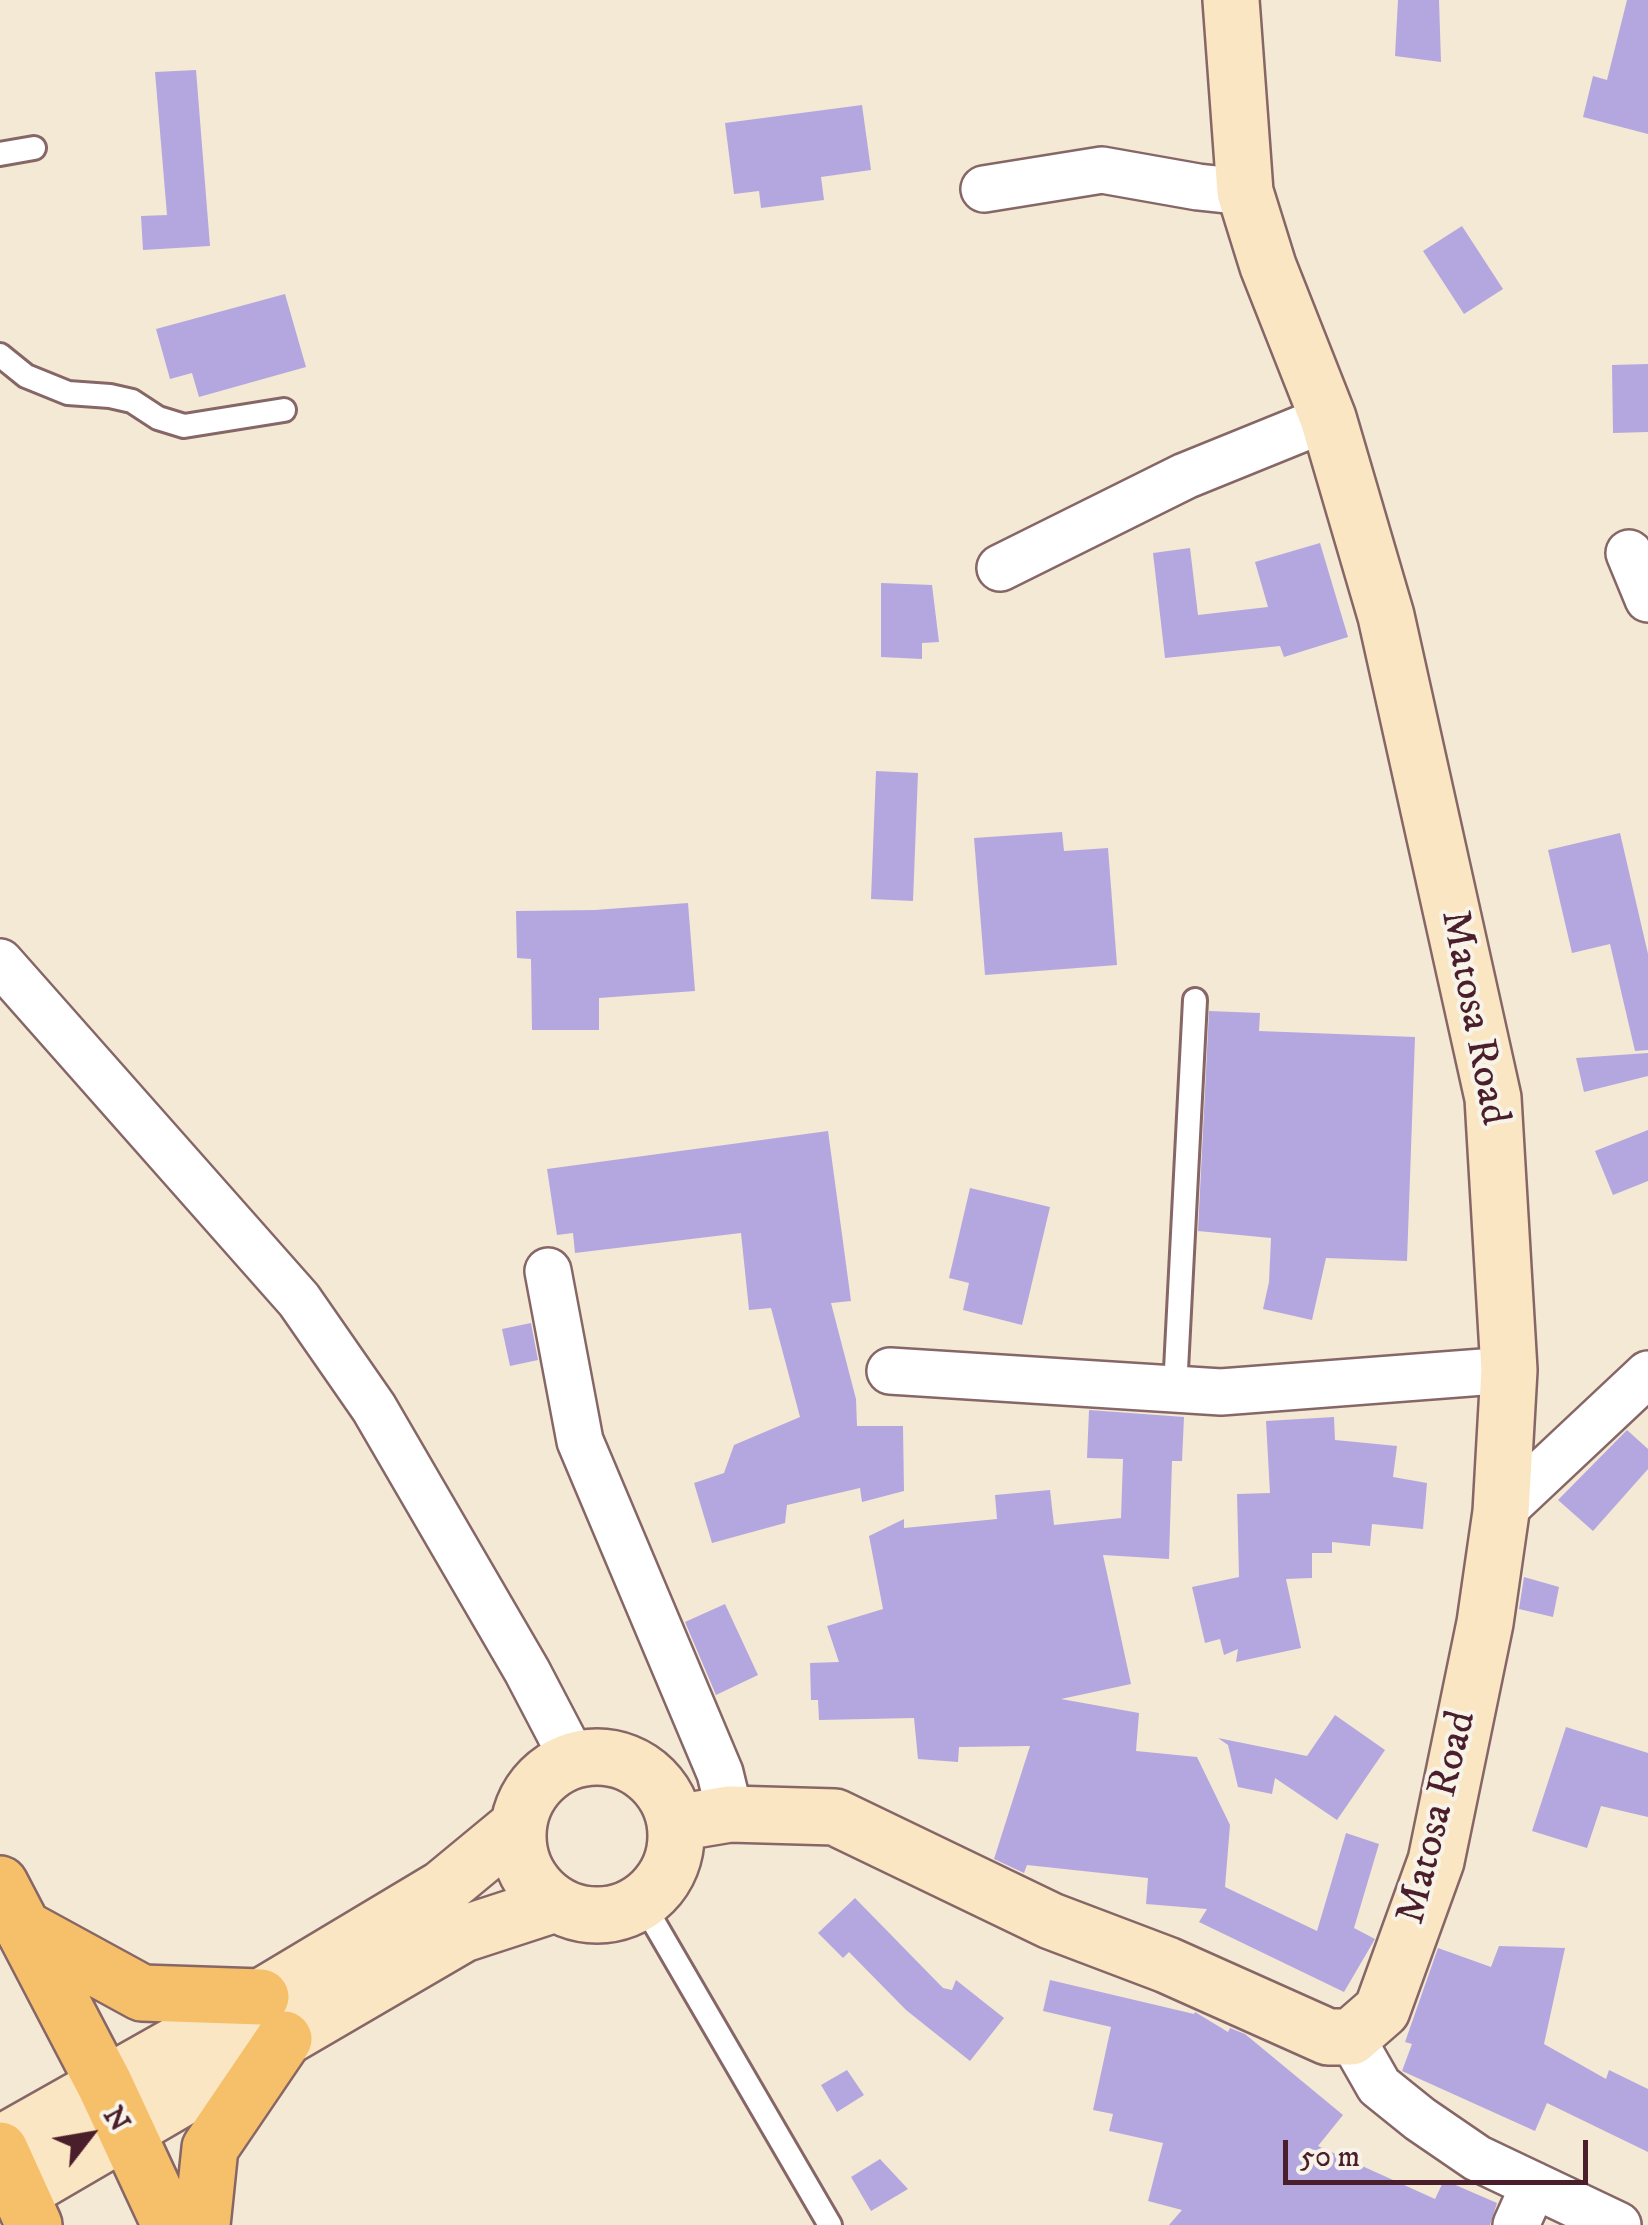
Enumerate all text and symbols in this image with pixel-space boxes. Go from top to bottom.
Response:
street label: Matosa Road [1426,906,1518,1130]
street label: Matosa Road [1388,1706,1490,1930]
north arrow [40,2085,140,2185]
text: N [95,2100,137,2138]
scale bar [1288,2120,1593,2182]
text: 50 m [1300,2139,1360,2176]

